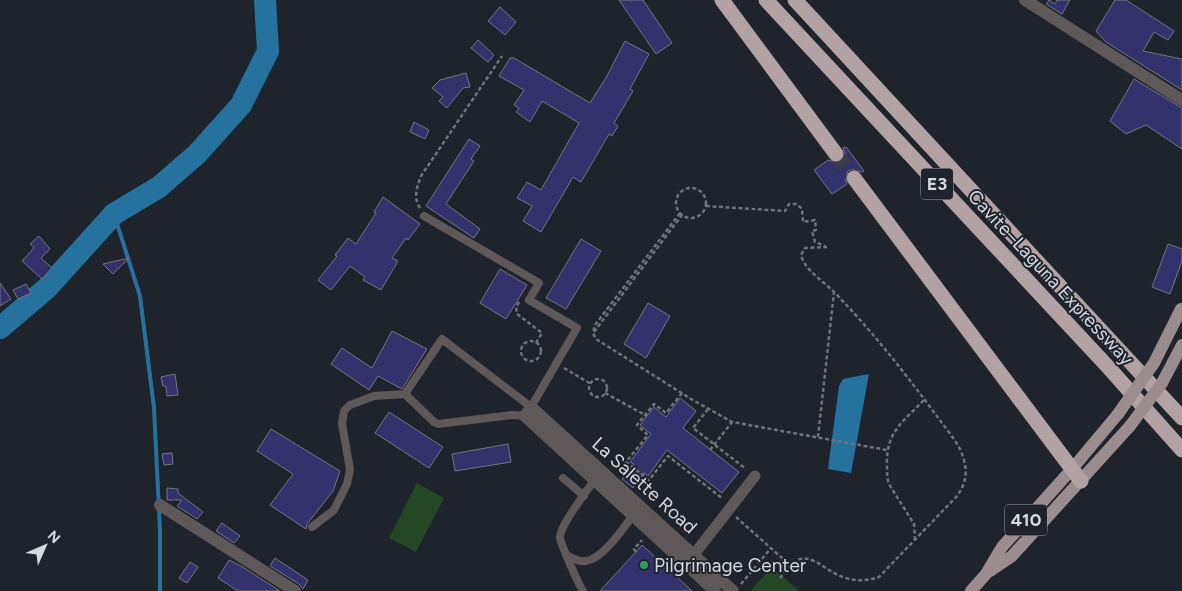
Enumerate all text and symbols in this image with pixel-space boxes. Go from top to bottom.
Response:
road number: E3 [921,168,953,200]
street label: Cavite–Laguna Expressway [963,185,1138,370]
street label: La Salette Road [587,432,702,539]
road number: 410 [1005,504,1047,536]
north arrow [20,521,70,571]
text: N [44,527,64,547]
place label: Pilgrimage Center [654,554,807,577]
marker: Pilgrimage Center [638,559,650,571]

